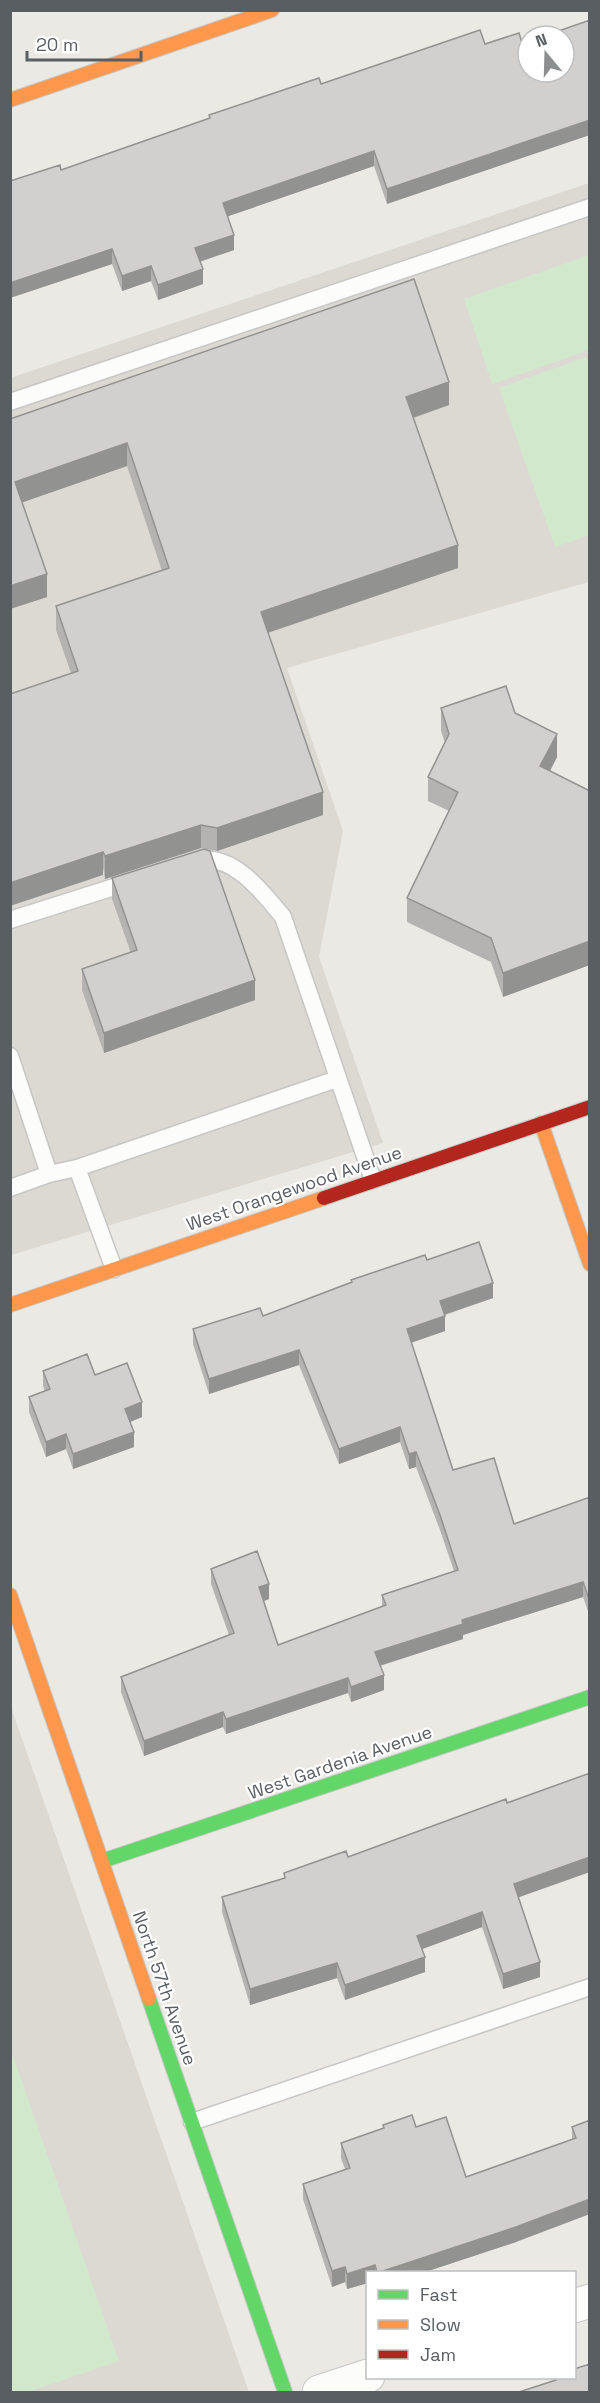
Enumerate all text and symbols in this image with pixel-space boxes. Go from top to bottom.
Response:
scale bar [27,24,141,62]
north arrow [516,24,576,84]
text: N [533,29,550,52]
text: 20 m [36,33,79,56]
street label: West Orangewood Avenue [183,1140,405,1236]
street label: West Gardenia Avenue [245,1720,435,1804]
street label: North 57th Avenue [128,1908,202,2068]
legend [366,2271,576,2379]
text: Fast [420,2283,457,2306]
text: Slow [420,2313,461,2336]
text: Jam [420,2343,456,2366]

